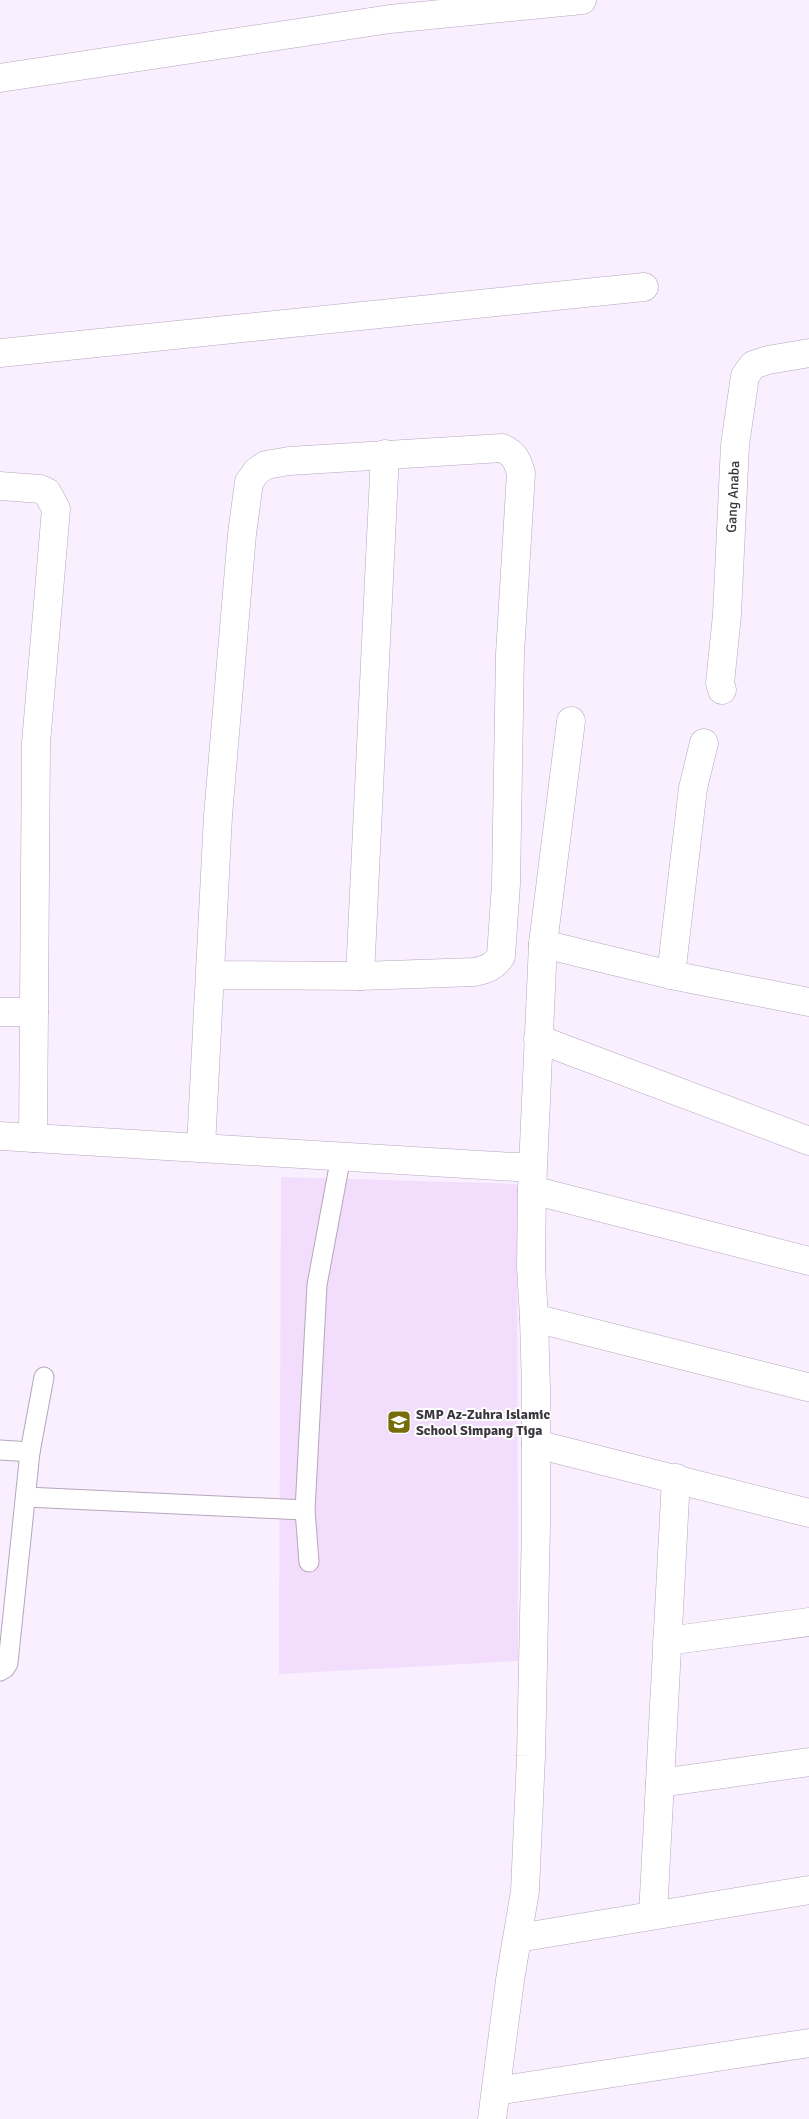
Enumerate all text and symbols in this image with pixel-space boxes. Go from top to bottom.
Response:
street label: Gang Anaba [722,460,743,533]
place label: SMP Az-Zuhra Islamic School Simpang Tiga [416,1406,550,1439]
school or university icon: SMP Az-Zuhra Islamic School Simpang Tiga [386,1409,412,1435]

